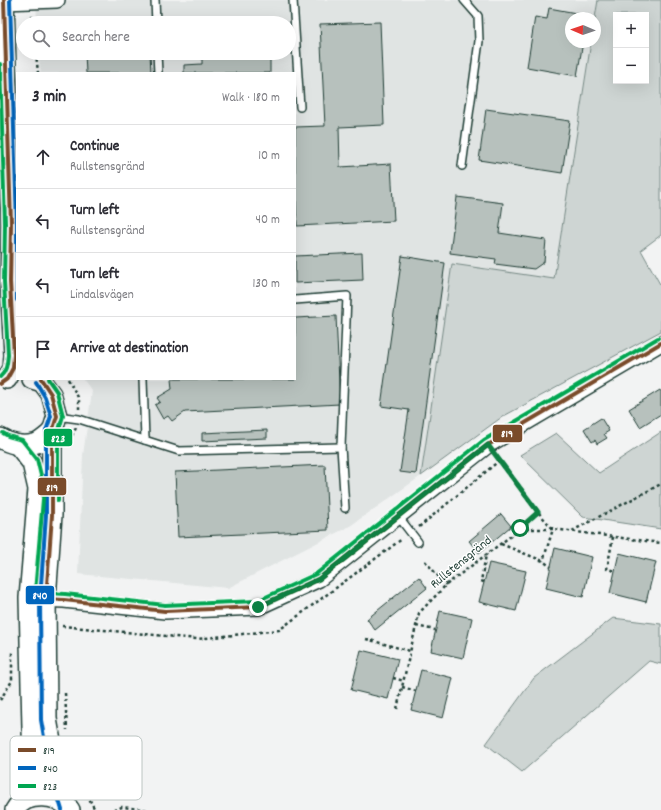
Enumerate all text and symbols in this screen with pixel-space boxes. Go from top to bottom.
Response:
north arrow [565,12,601,48]
map controls [613,12,649,84]
button: + [613,12,649,48]
search box [16,16,296,60]
icon: search [30,27,52,49]
text: Search here [62,27,130,49]
button: − [613,48,649,84]
text: 3 min [32,86,66,110]
text: Walk · 180 m [222,89,280,108]
text: Continue [70,136,119,158]
icon: ahead [32,146,54,168]
text: 10 m [258,147,280,166]
text: Rullstensgränd [70,158,145,177]
text: Turn left [70,200,119,222]
icon: left [32,210,54,232]
text: 40 m [256,211,280,230]
text: Rullstensgränd [70,222,145,241]
text: Turn left [70,264,119,286]
icon: left [32,274,54,296]
text: 130 m [252,275,280,294]
text: Lindalsvägen [70,286,134,305]
icon: arrive [32,338,54,360]
text: Arrive at destination [70,338,188,360]
line badge: 819 [492,424,523,443]
text: 819 [501,427,513,443]
line badge: 823 [43,428,73,447]
text: 823 [51,432,65,448]
line badge: 819 [37,477,67,496]
text: 819 [46,481,58,497]
route start [511,519,529,537]
street label: Rullstensgränd [427,532,497,594]
line badge: 840 [25,585,55,605]
text: 840 [33,589,47,605]
route end [249,598,267,616]
legend [10,736,142,800]
text: 819 [43,744,55,760]
text: 840 [43,762,58,778]
text: 823 [43,780,57,796]

